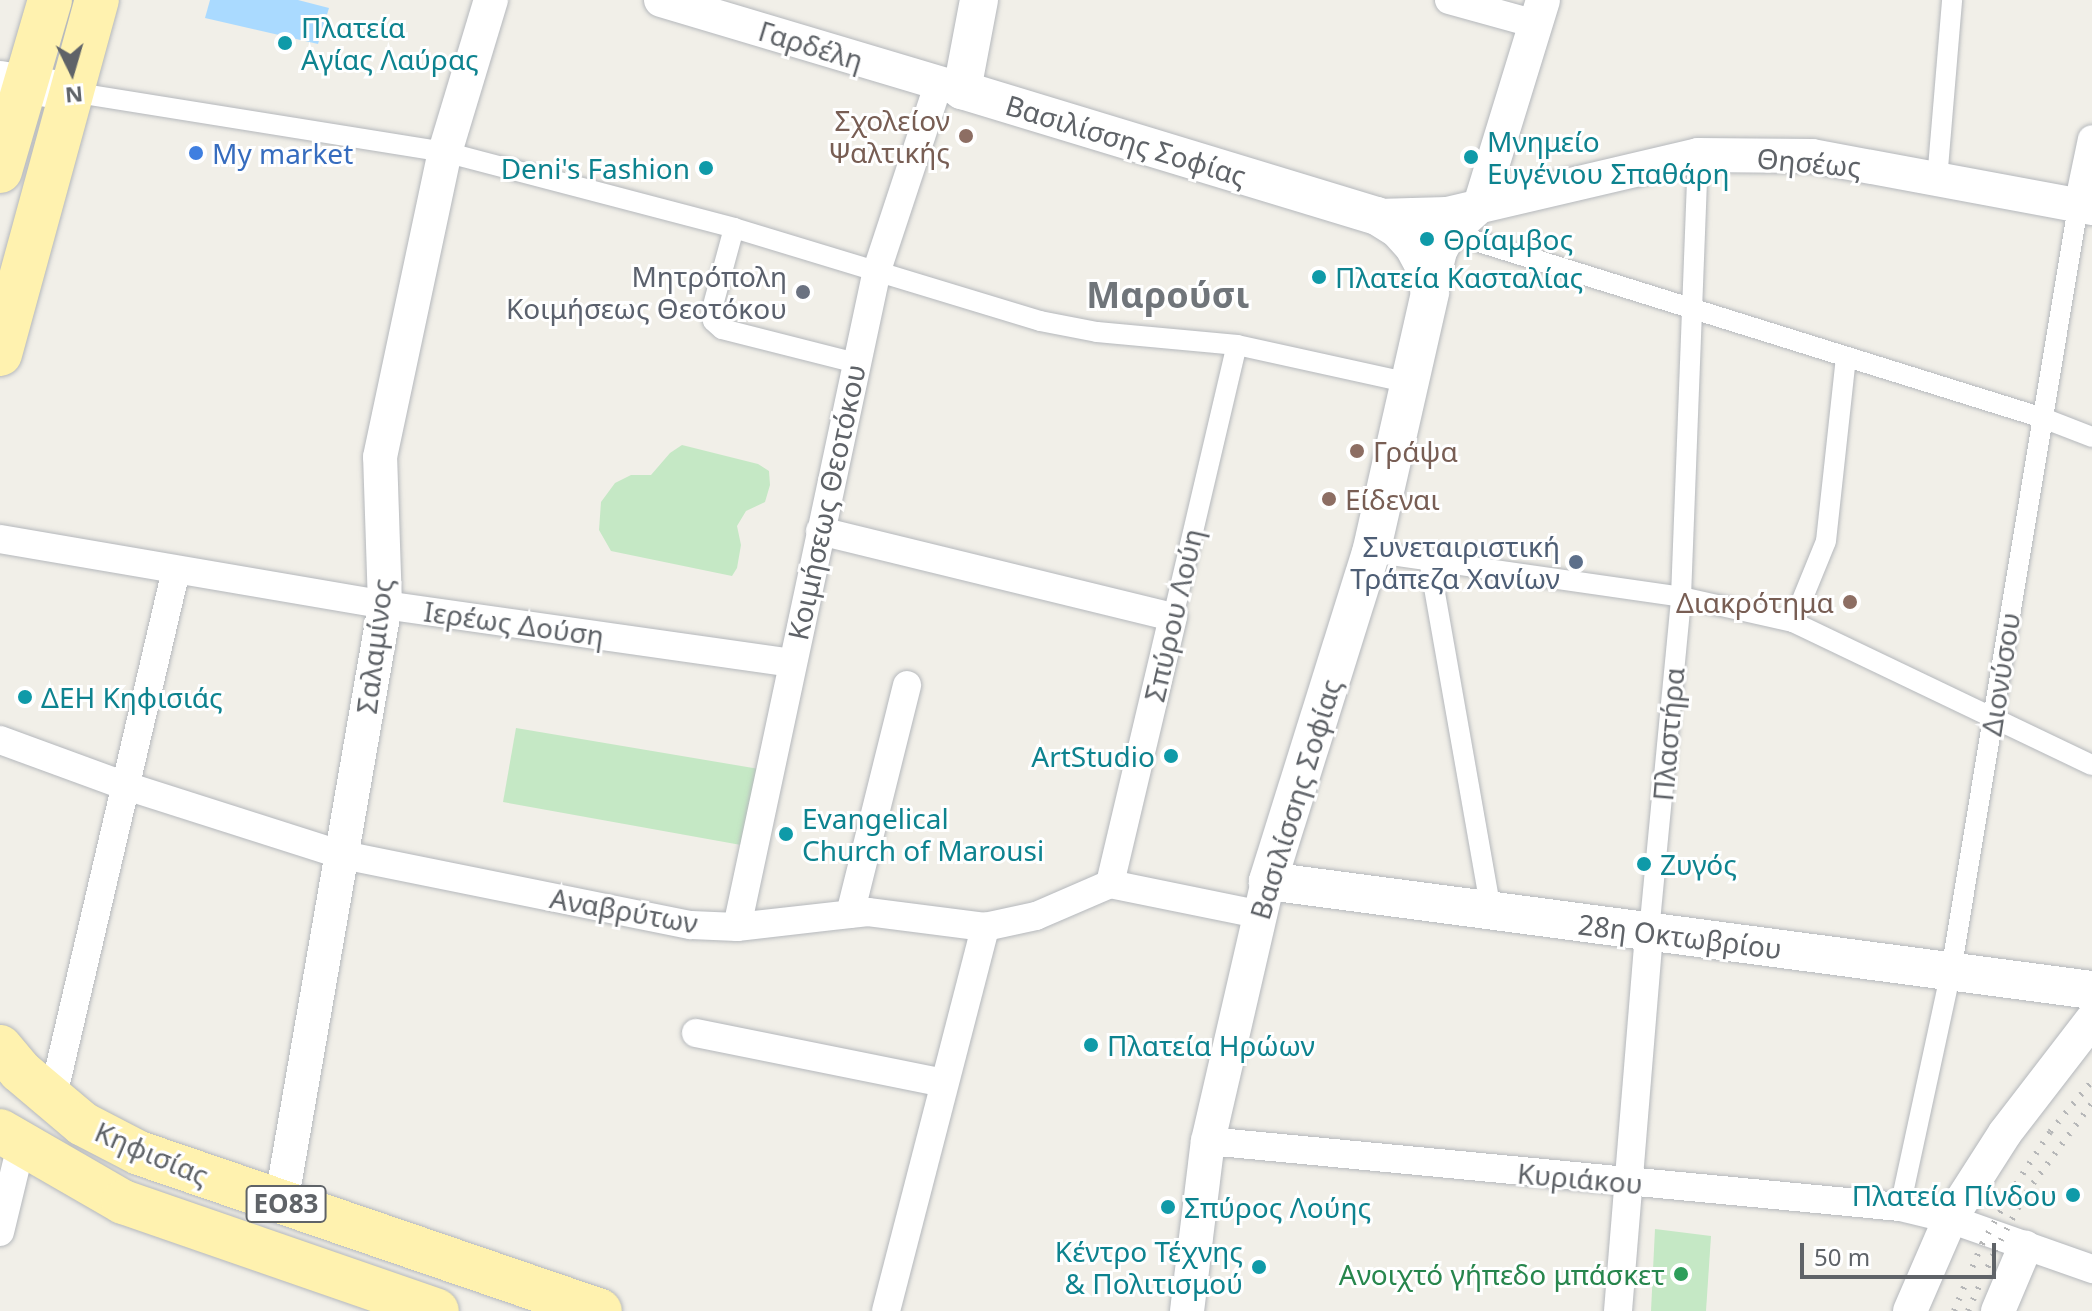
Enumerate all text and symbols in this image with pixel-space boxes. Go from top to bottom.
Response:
place label: Πλατεία Αγίας Λαύρας [301,10,479,76]
street label: Γαρδέλη [755,13,867,77]
north arrow [32,32,112,112]
marker: Πλατεία Αγίας Λαύρας [276,34,294,52]
text: N [64,80,84,112]
street label: Βασιλίσσης Σοφίας [1002,87,1250,193]
place label: Σχολείον Ψαλτικής [828,103,950,169]
place label: Μνημείο Ευγένιου Σπαθάρη [1487,124,1730,190]
marker: Σχολείον Ψαλτικής [957,127,975,145]
place label: My market [212,136,353,170]
street label: Θησέως [1756,141,1862,183]
marker: My market [187,144,205,162]
marker: Μνημείο Ευγένιου Σπαθάρη [1462,148,1480,166]
place label: Deni's Fashion [501,151,690,185]
marker: Deni's Fashion [697,159,715,177]
place label: Θρίαμβος [1443,222,1573,256]
marker: Θρίαμβος [1418,230,1436,248]
place label: Μητρόπολη Κοιμήσεως Θεοτόκου [506,259,787,325]
place label: Πλατεία Κασταλίας [1335,260,1583,294]
marker: Πλατεία Κασταλίας [1310,268,1328,286]
district label: Μαρούσι [1086,273,1250,317]
marker: Μητρόπολη Κοιμήσεως Θεοτόκου [794,283,812,301]
street label: Κοιμήσεως Θεοτόκου [780,361,872,643]
place label: Γράψα [1373,434,1458,468]
marker: Γράψα [1348,442,1366,460]
place label: Είδεναι [1345,482,1440,516]
marker: Είδεναι [1320,490,1338,508]
street label: Σπύρου Λούη [1137,525,1209,705]
place label: Συνεταιριστική Τράπεζα Χανίων [1350,529,1560,595]
marker: Συνεταιριστική Τράπεζα Χανίων [1567,553,1585,571]
street label: Σαλαμίνος [349,576,399,716]
place label: Διακρότημα [1676,585,1834,619]
marker: Διακρότημα [1841,593,1859,611]
street label: Ιερέως Δούση [422,594,606,652]
street label: Διονύσου [1974,610,2026,738]
street label: Πλαστήρα [1645,666,1691,802]
street label: Βασιλίσσης Σοφίας [1242,675,1348,923]
place label: ΔΕΗ Κηφισιάς [41,680,223,714]
marker: ΔΕΗ Κηφισιάς [16,688,34,706]
place label: ArtStudio [1031,739,1155,773]
marker: ArtStudio [1162,747,1180,765]
place label: Evangelical Church of Marousi [802,801,1044,867]
marker: Evangelical Church of Marousi [777,825,795,843]
place label: Ζυγός [1660,847,1737,881]
marker: Ζυγός [1635,855,1653,873]
street label: Αναβρύτων [548,880,700,940]
street label: 28η Οκτωβρίου [1576,907,1784,965]
place label: Πλατεία Ηρώων [1107,1028,1315,1062]
marker: Πλατεία Ηρώων [1082,1036,1100,1054]
street label: Κηφισίας [90,1114,214,1192]
street label: Κυριάκου [1516,1156,1644,1200]
place label: Πλατεία Πίνδου [1852,1178,2057,1212]
road number: ΕΟ83 [244,1182,328,1226]
marker: Πλατεία Πίνδου [2064,1186,2082,1204]
place label: Σπύρος Λούης [1184,1190,1371,1224]
marker: Σπύρος Λούης [1159,1198,1177,1216]
scale bar [1804,1227,2000,1277]
place label: Κέντρο Τέχνης & Πολιτισμού [1055,1234,1243,1300]
text: 50 m [1814,1240,1870,1273]
place label: Ανοιχτό γήπεδο μπάσκετ [1339,1257,1665,1291]
marker: Κέντρο Τέχνης & Πολιτισμού [1250,1258,1268,1276]
marker: Ανοιχτό γήπεδο μπάσκετ [1672,1265,1690,1283]

